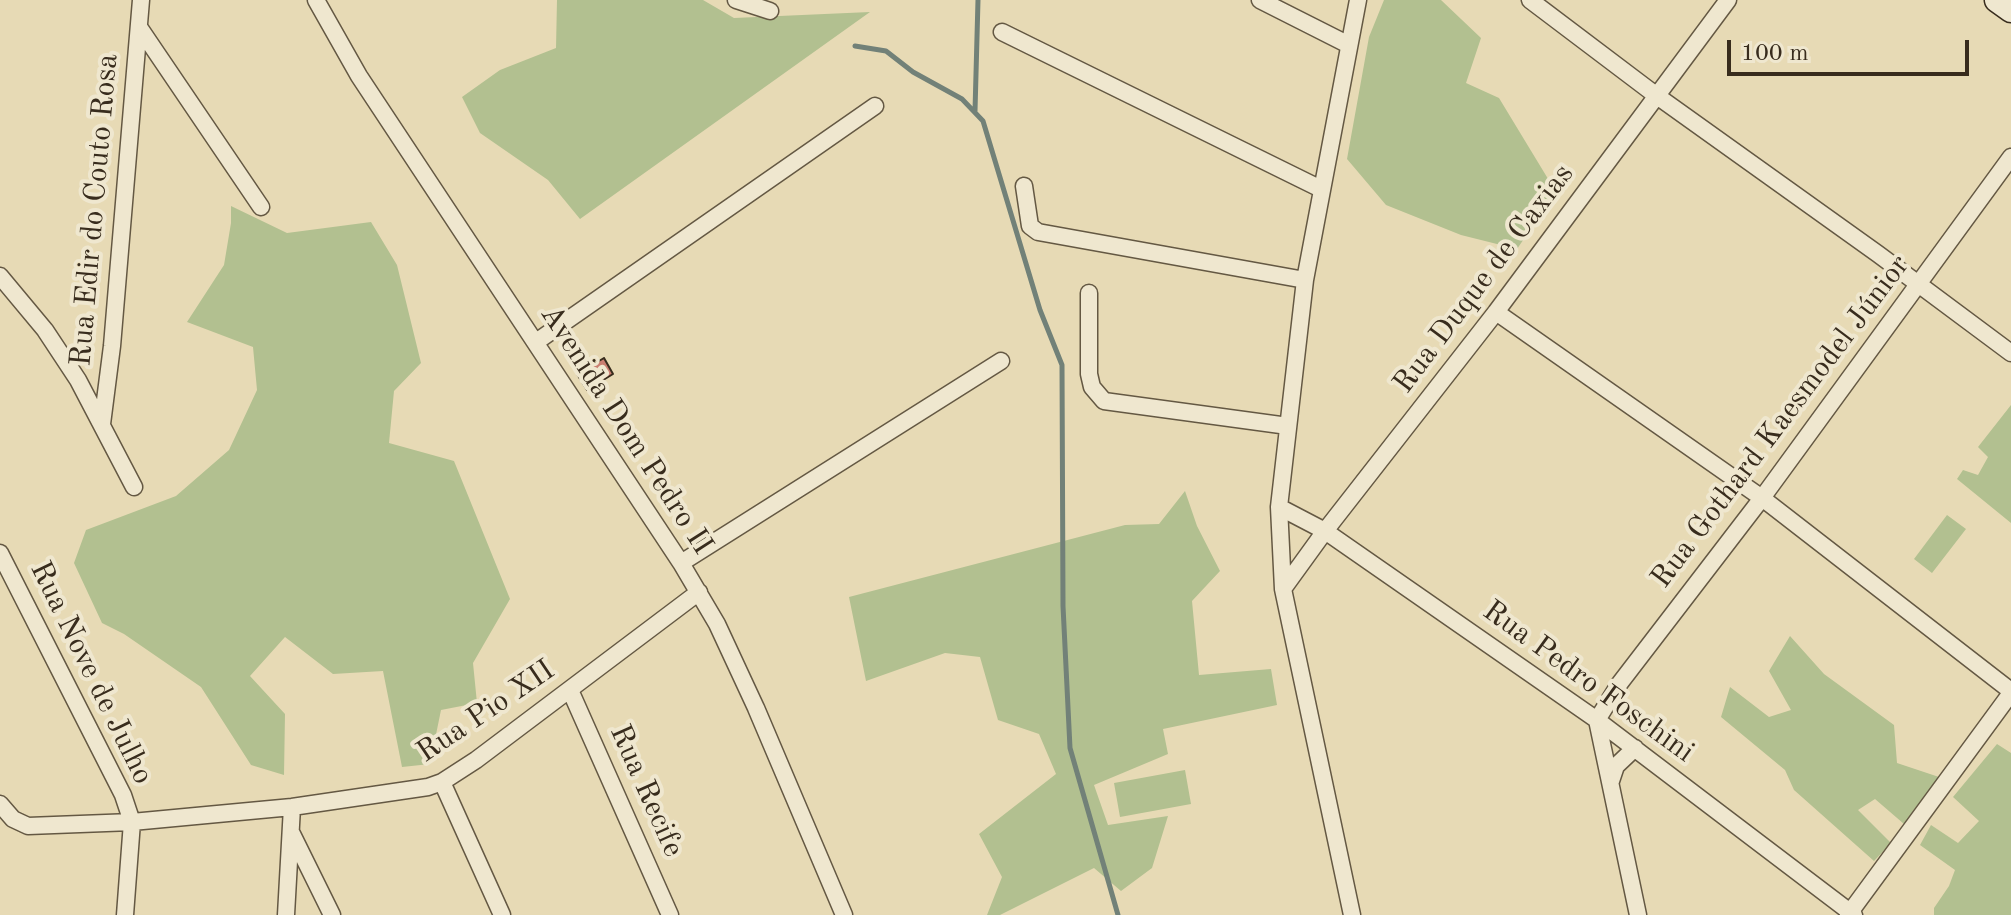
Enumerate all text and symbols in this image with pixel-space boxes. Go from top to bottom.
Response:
scale bar [1731,24,1973,74]
text: 100 m [1741,42,1809,66]
street label: Rua Edir do Couto Rosa [63,52,127,368]
street label: Rua Duque de Caxias [1386,157,1582,401]
street label: Rua Gothard Kaesmodel Júnior [1644,248,1918,596]
street label: Avenida Dom Pedro II [532,298,720,562]
street label: Rua Nove de Julho [21,556,161,790]
street label: Rua Pedro Foschini [1475,593,1701,771]
street label: Rua Pio XII [410,653,562,771]
street label: Rua Recife [601,719,691,863]

